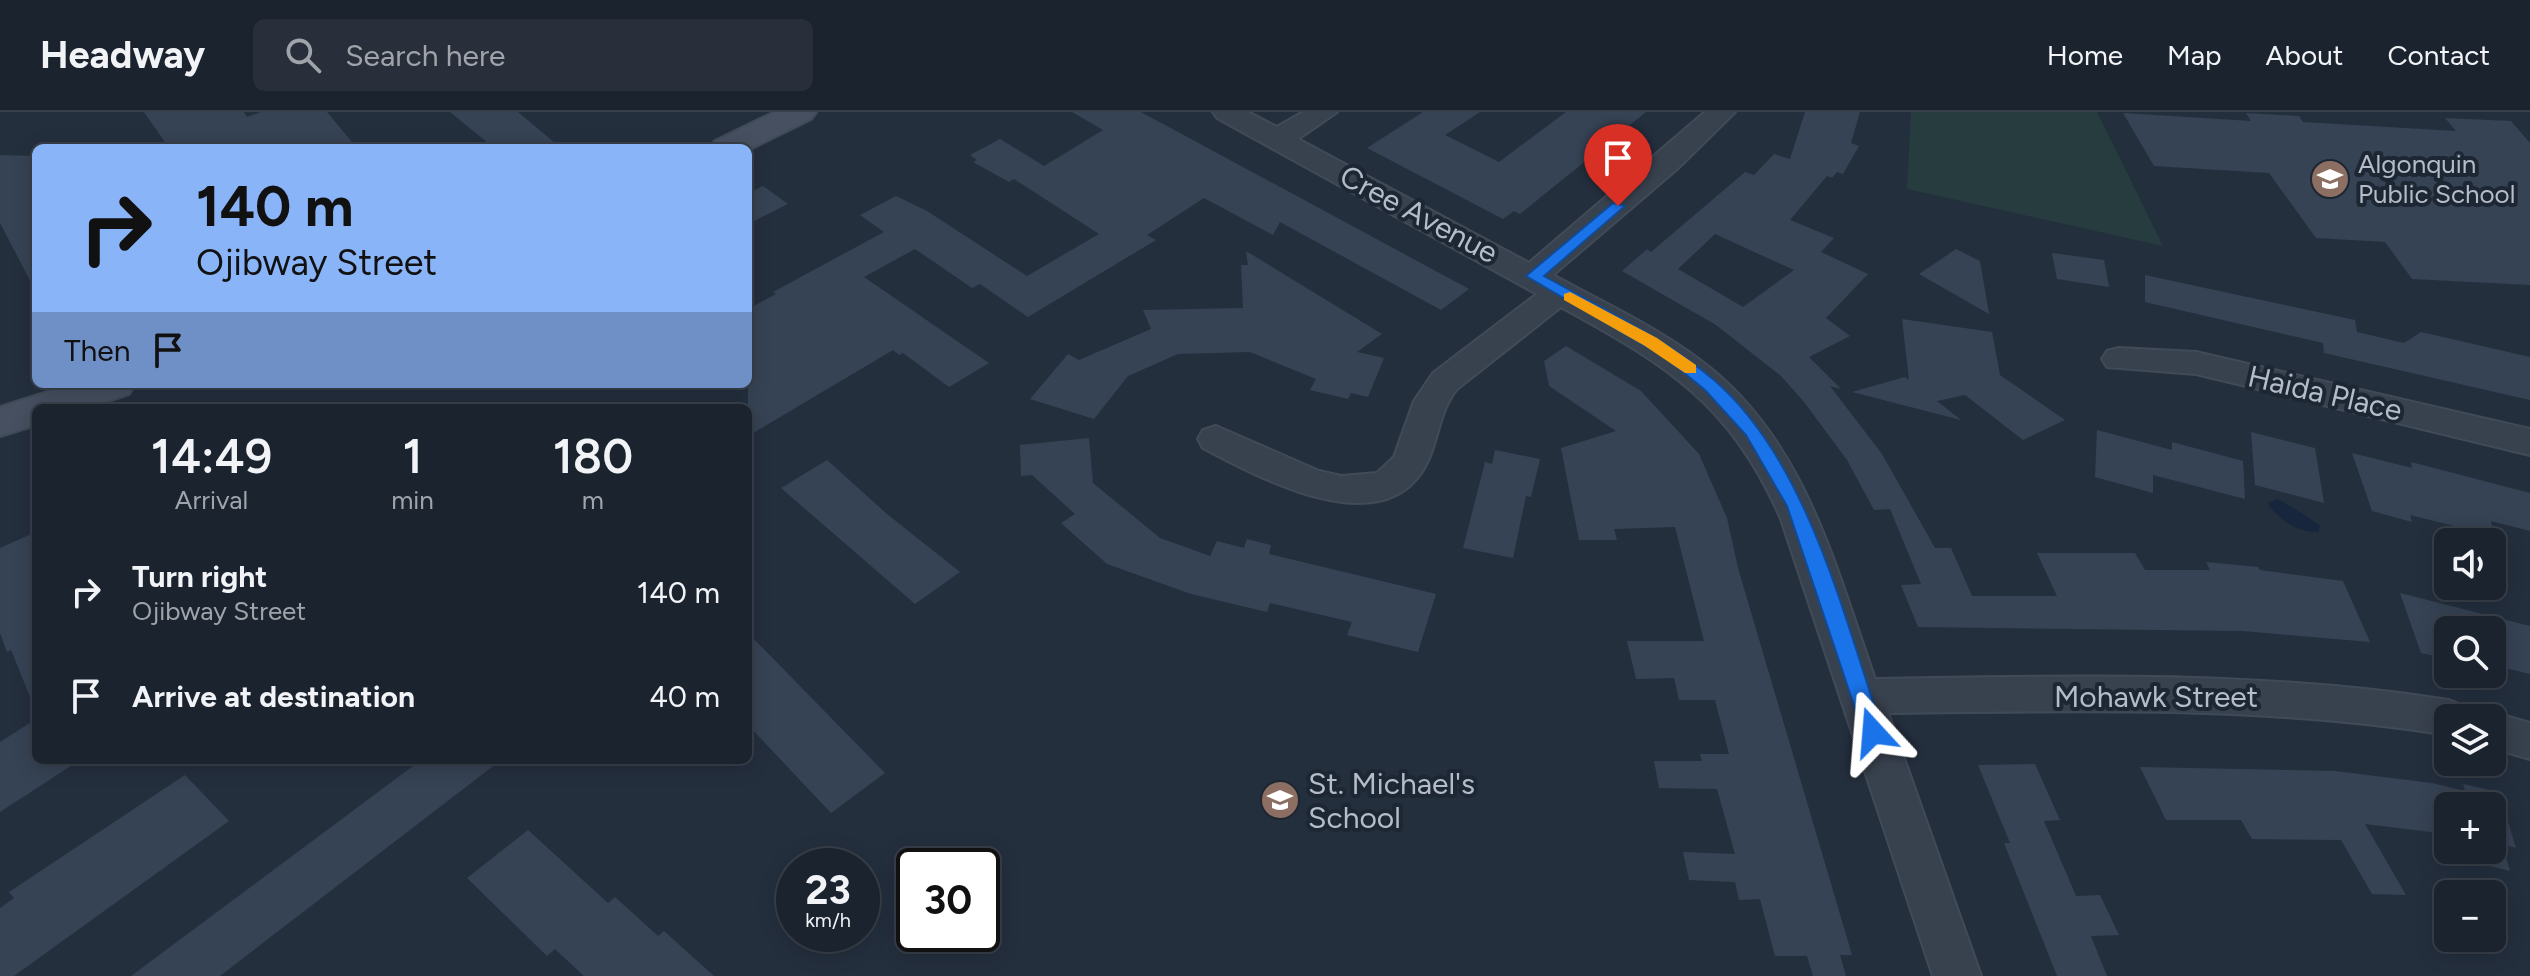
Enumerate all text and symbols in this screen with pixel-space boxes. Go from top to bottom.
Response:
search box [253,19,813,91]
text: Headway [40,32,205,78]
icon: search [281,33,325,77]
text: Search here [345,37,505,74]
text: Home [2047,38,2123,72]
text: Map [2167,38,2222,72]
text: About [2266,38,2343,72]
text: Contact [2387,38,2490,72]
pin [1584,124,1652,206]
icon: arrive [1596,136,1640,180]
place label: Algonquin Public School [2358,148,2515,210]
street label: Cree Avenue [1334,157,1504,271]
school or university icon: Algonquin Public School [2309,158,2351,200]
text: 140 m [196,173,354,240]
icon: right [64,176,168,280]
text: Ojibway Street [196,241,437,284]
icon: arrive [146,328,190,372]
text: Then [64,332,130,369]
street label: Haida Place [2244,357,2406,429]
text: 14:49 [151,427,272,485]
text: 1 [402,427,423,485]
text: 180 [553,427,633,485]
text: Arrival [175,484,248,516]
text: min [391,484,434,516]
text: m [582,484,604,516]
map controls [2434,528,2506,952]
button: sound [2434,528,2506,600]
text: Turn right [132,558,267,595]
icon: right [64,570,108,614]
text: 140 m [637,574,720,611]
text: Ojibway Street [132,595,306,627]
button: search [2434,616,2506,688]
icon: arrive [64,674,108,718]
text: Arrive at destination [132,678,415,715]
text: 40 m [649,678,720,715]
street label: Mohawk Street [2054,678,2258,715]
position arrow [1831,690,1915,774]
button: layers [2434,704,2506,776]
place label: St. Michael's School [1308,765,1475,836]
school or university icon: St. Michael's School [1259,779,1301,821]
button: + [2434,792,2506,864]
speed limit sign: 30 [896,848,1000,952]
text: 23 [805,866,851,914]
button: − [2434,880,2506,952]
text: km/h [805,908,851,932]

